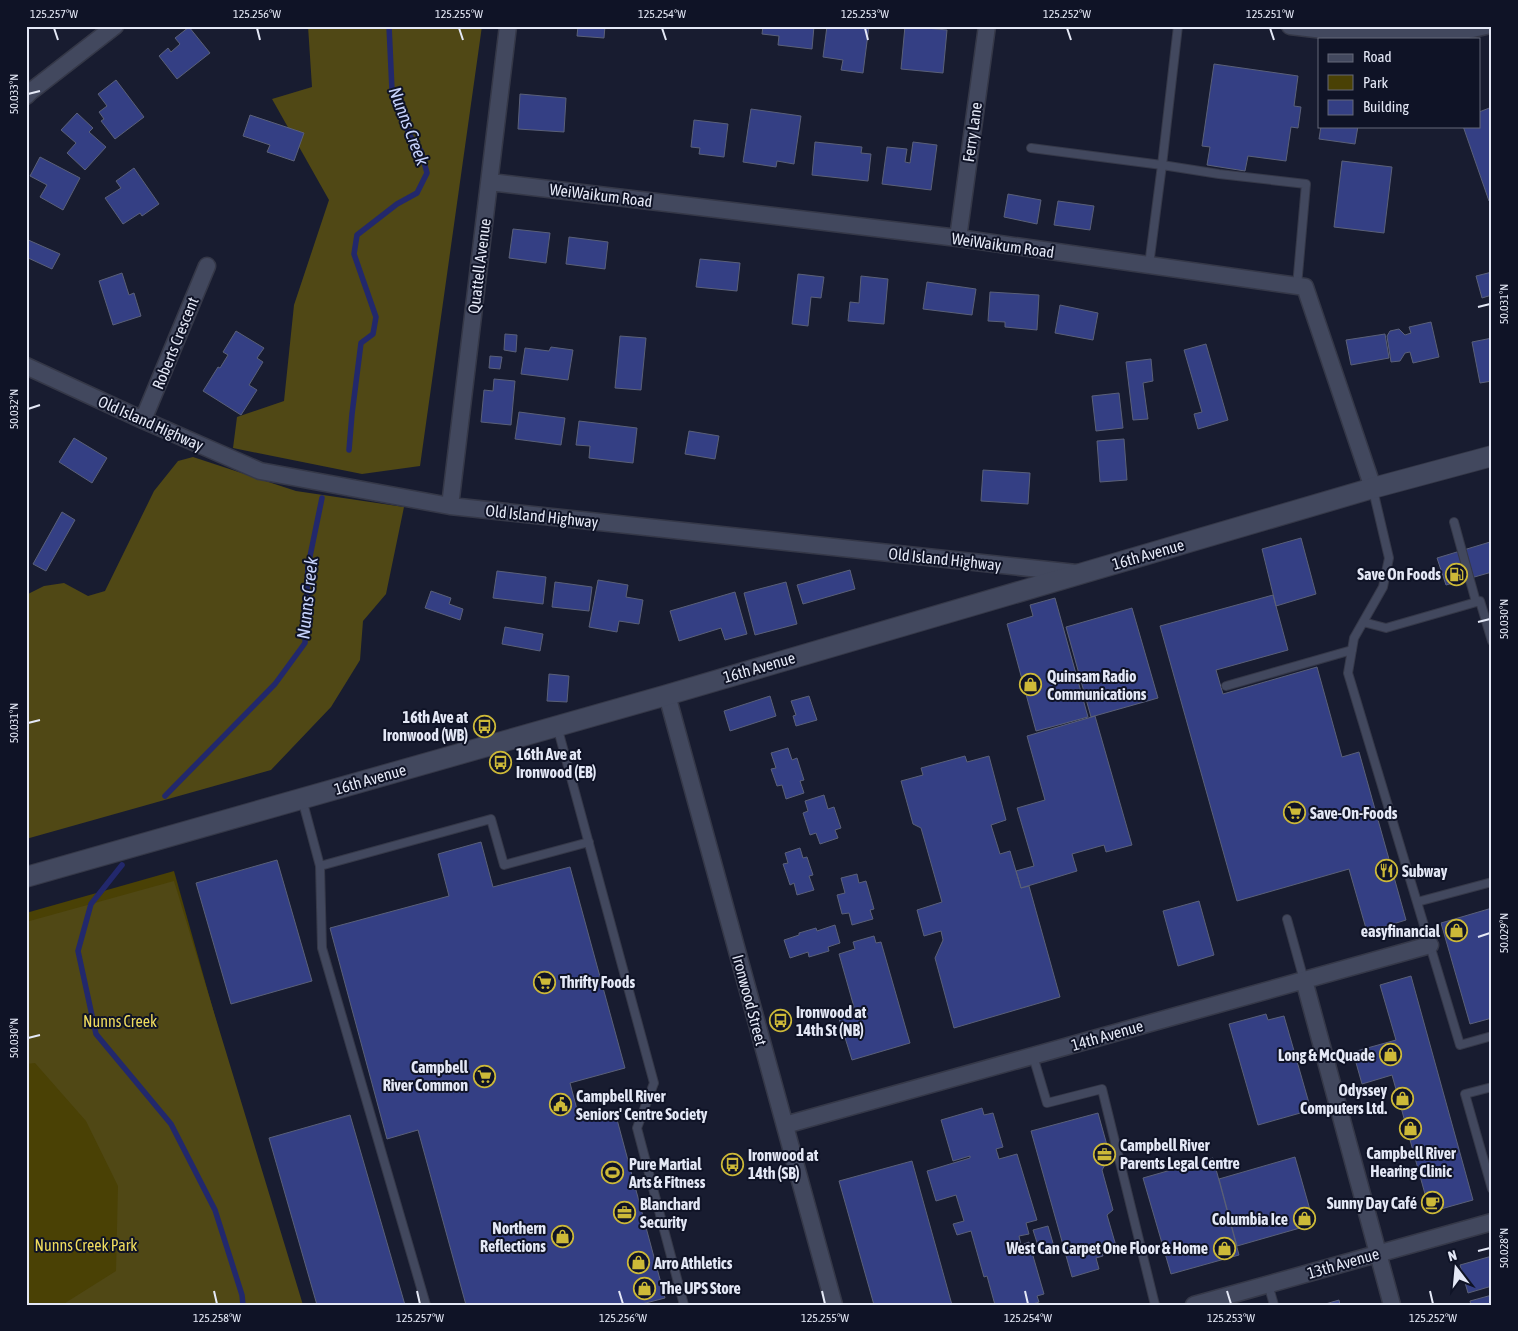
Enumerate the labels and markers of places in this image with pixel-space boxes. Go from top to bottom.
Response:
fuel station icon: Save On Foods [1445,562,1469,586]
place label: Save On Foods [1357,565,1441,583]
place label: Quinsam Radio Communications [1047,667,1147,703]
shop icon: Quinsam Radio Communications [1019,673,1043,697]
place label: 16th Ave at Ironwood (WB) [383,708,468,744]
bus stop icon: 16th Ave at Ironwood (WB) [472,714,496,738]
place label: 16th Ave at Ironwood (EB) [516,745,597,781]
bus stop icon: 16th Ave at Ironwood (EB) [488,751,512,775]
supermarket icon: Save-On-Foods [1282,801,1306,825]
place label: Save-On-Foods [1310,804,1398,822]
restaurant icon: Subway [1374,859,1398,883]
place label: Subway [1402,862,1448,880]
shop icon: easyfinancial [1444,919,1468,943]
place label: easyfinancial [1361,922,1441,940]
supermarket icon: Thrifty Foods [532,970,556,994]
place label: Thrifty Foods [560,973,635,991]
place label: Ironwood at 14th St (NB) [796,1003,867,1039]
bus stop icon: Ironwood at 14th St (NB) [768,1009,792,1033]
shop icon: Long & McQuade [1379,1043,1403,1067]
place label: Long & McQuade [1278,1046,1375,1064]
place label: Campbell River Common [383,1058,469,1094]
supermarket icon: Campbell River Common [472,1064,496,1088]
place label: Odyssey Computers Ltd. [1300,1081,1387,1117]
place label: Campbell River Seniors' Centre Society [576,1087,708,1123]
shop icon: Odyssey Computers Ltd. [1391,1087,1415,1111]
public building icon: Campbell River Seniors' Centre Society [548,1093,572,1117]
shop icon: Campbell River Hearing Clinic [1399,1117,1423,1141]
place label: Campbell River Parents Legal Centre [1120,1136,1240,1172]
office icon: Campbell River Parents Legal Centre [1092,1142,1116,1166]
place label: Campbell River Hearing Clinic [1366,1144,1456,1180]
place label: Ironwood at 14th (SB) [748,1146,819,1182]
bus stop icon: Ironwood at 14th (SB) [720,1152,744,1176]
place label: Pure Martial Arts & Fitness [628,1155,706,1191]
sports icon: Pure Martial Arts & Fitness [601,1161,625,1185]
cafe icon: Sunny Day Café [1421,1191,1445,1215]
place label: Sunny Day Café [1327,1194,1417,1212]
place label: Blanchard Security [640,1195,701,1231]
office icon: Blanchard Security [612,1201,636,1225]
shop icon: Columbia Ice [1292,1207,1316,1231]
place label: Columbia Ice [1212,1210,1288,1228]
place label: Northern Reflections [480,1219,546,1255]
shop icon: Northern Reflections [550,1225,574,1249]
shop icon: West Can Carpet One Floor & Home [1212,1236,1236,1260]
place label: West Can Carpet One Floor & Home [1005,1239,1208,1257]
shop icon: Arro Athletics [626,1251,650,1275]
place label: Arro Athletics [653,1254,733,1272]
shop icon: The UPS Store [632,1276,656,1300]
place label: The UPS Store [660,1279,741,1297]

